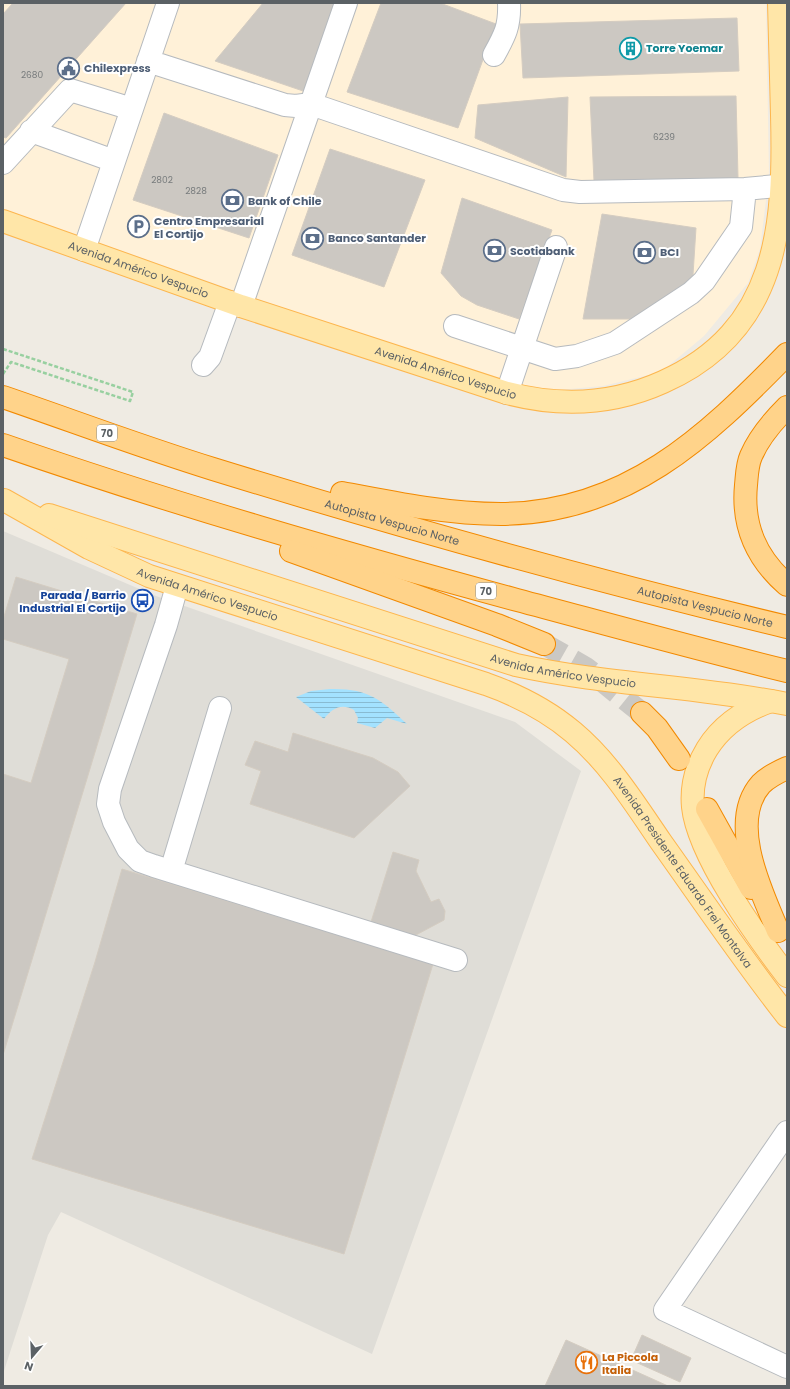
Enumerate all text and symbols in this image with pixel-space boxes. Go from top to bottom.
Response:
building icon: Torre Yoemar [617,35,643,61]
place label: Torre Yoemar [646,40,723,56]
public building icon: Chilexpress [56,55,82,81]
place label: Chilexpress [84,60,151,76]
house number: 2680 [21,69,43,81]
house number: 6239 [653,131,675,143]
house number: 2802 [151,174,173,186]
house number: 2828 [185,185,207,197]
bank icon: Bank of Chile [220,188,246,214]
place label: Bank of Chile [248,193,322,209]
place label: Centro Empresarial El Cortijo [154,213,264,242]
parking icon: Centro Empresarial El Cortijo [125,214,151,240]
bank icon: Banco Santander [300,225,326,251]
place label: Banco Santander [328,230,426,246]
street label: Avenida Américo Vespucio [66,237,211,302]
bank icon: Scotiabank [482,238,508,264]
bank icon: BCI [632,239,658,265]
place label: Scotiabank [510,243,575,259]
place label: BCI [660,244,679,260]
street label: Avenida Américo Vespucio [373,342,518,403]
road number: 70 [97,425,117,441]
street label: Autopista Vespucio Norte [323,495,462,549]
street label: Avenida Américo Vespucio [134,563,280,625]
street label: Autopista Vespucio Norte [635,582,775,631]
road number: 70 [476,583,496,599]
place label: Parada / Barrio Industrial El Cortijo [19,587,126,616]
bus stop icon: Parada / Barrio Industrial El Cortijo [129,588,155,614]
street label: Avenida Américo Vespucio [488,649,637,691]
street label: Avenida Presidente Eduardo Frei Montalva [610,773,756,971]
north arrow [12,1337,52,1377]
place label: La Piccola Italia [602,1349,658,1378]
restaurant icon: La Piccola Italia [573,1350,599,1376]
text: N [22,1358,35,1375]

